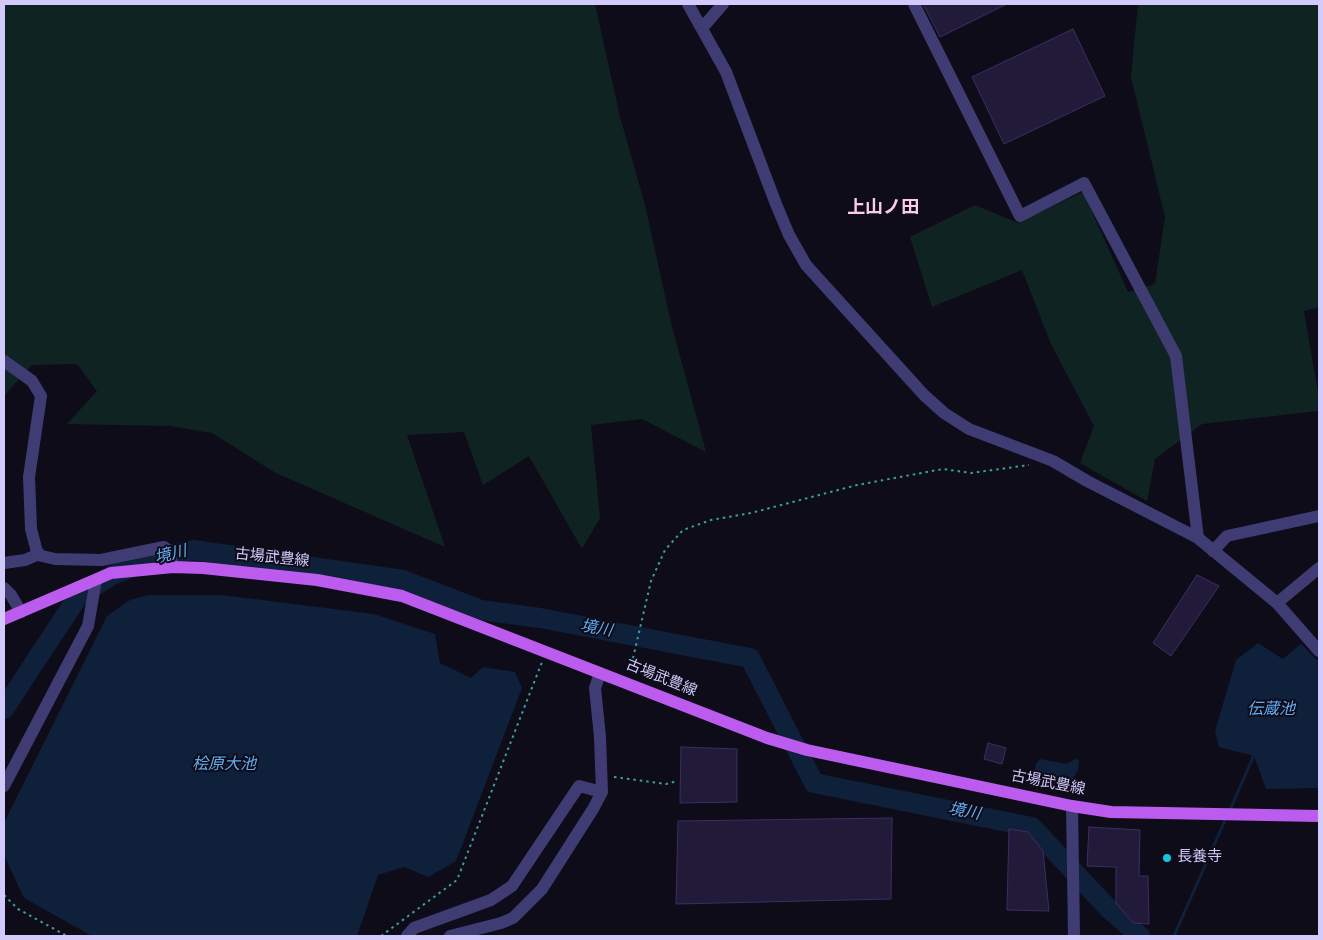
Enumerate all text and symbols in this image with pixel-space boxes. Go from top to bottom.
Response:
district label: 上山ノ田 [847,198,919,220]
water label: 境川 [153,543,189,569]
street label: 古場武豊線 [234,546,310,572]
water label: 境川 [579,618,613,642]
street label: 古場武豊線 [623,657,699,701]
water label: 伝蔵池 [1247,701,1295,721]
water label: 桧原大池 [192,756,256,776]
street label: 古場武豊線 [1009,768,1087,800]
water label: 境川 [946,801,982,825]
place label: 長養寺 [1177,849,1222,867]
marker: 長養寺 [1161,852,1173,864]

